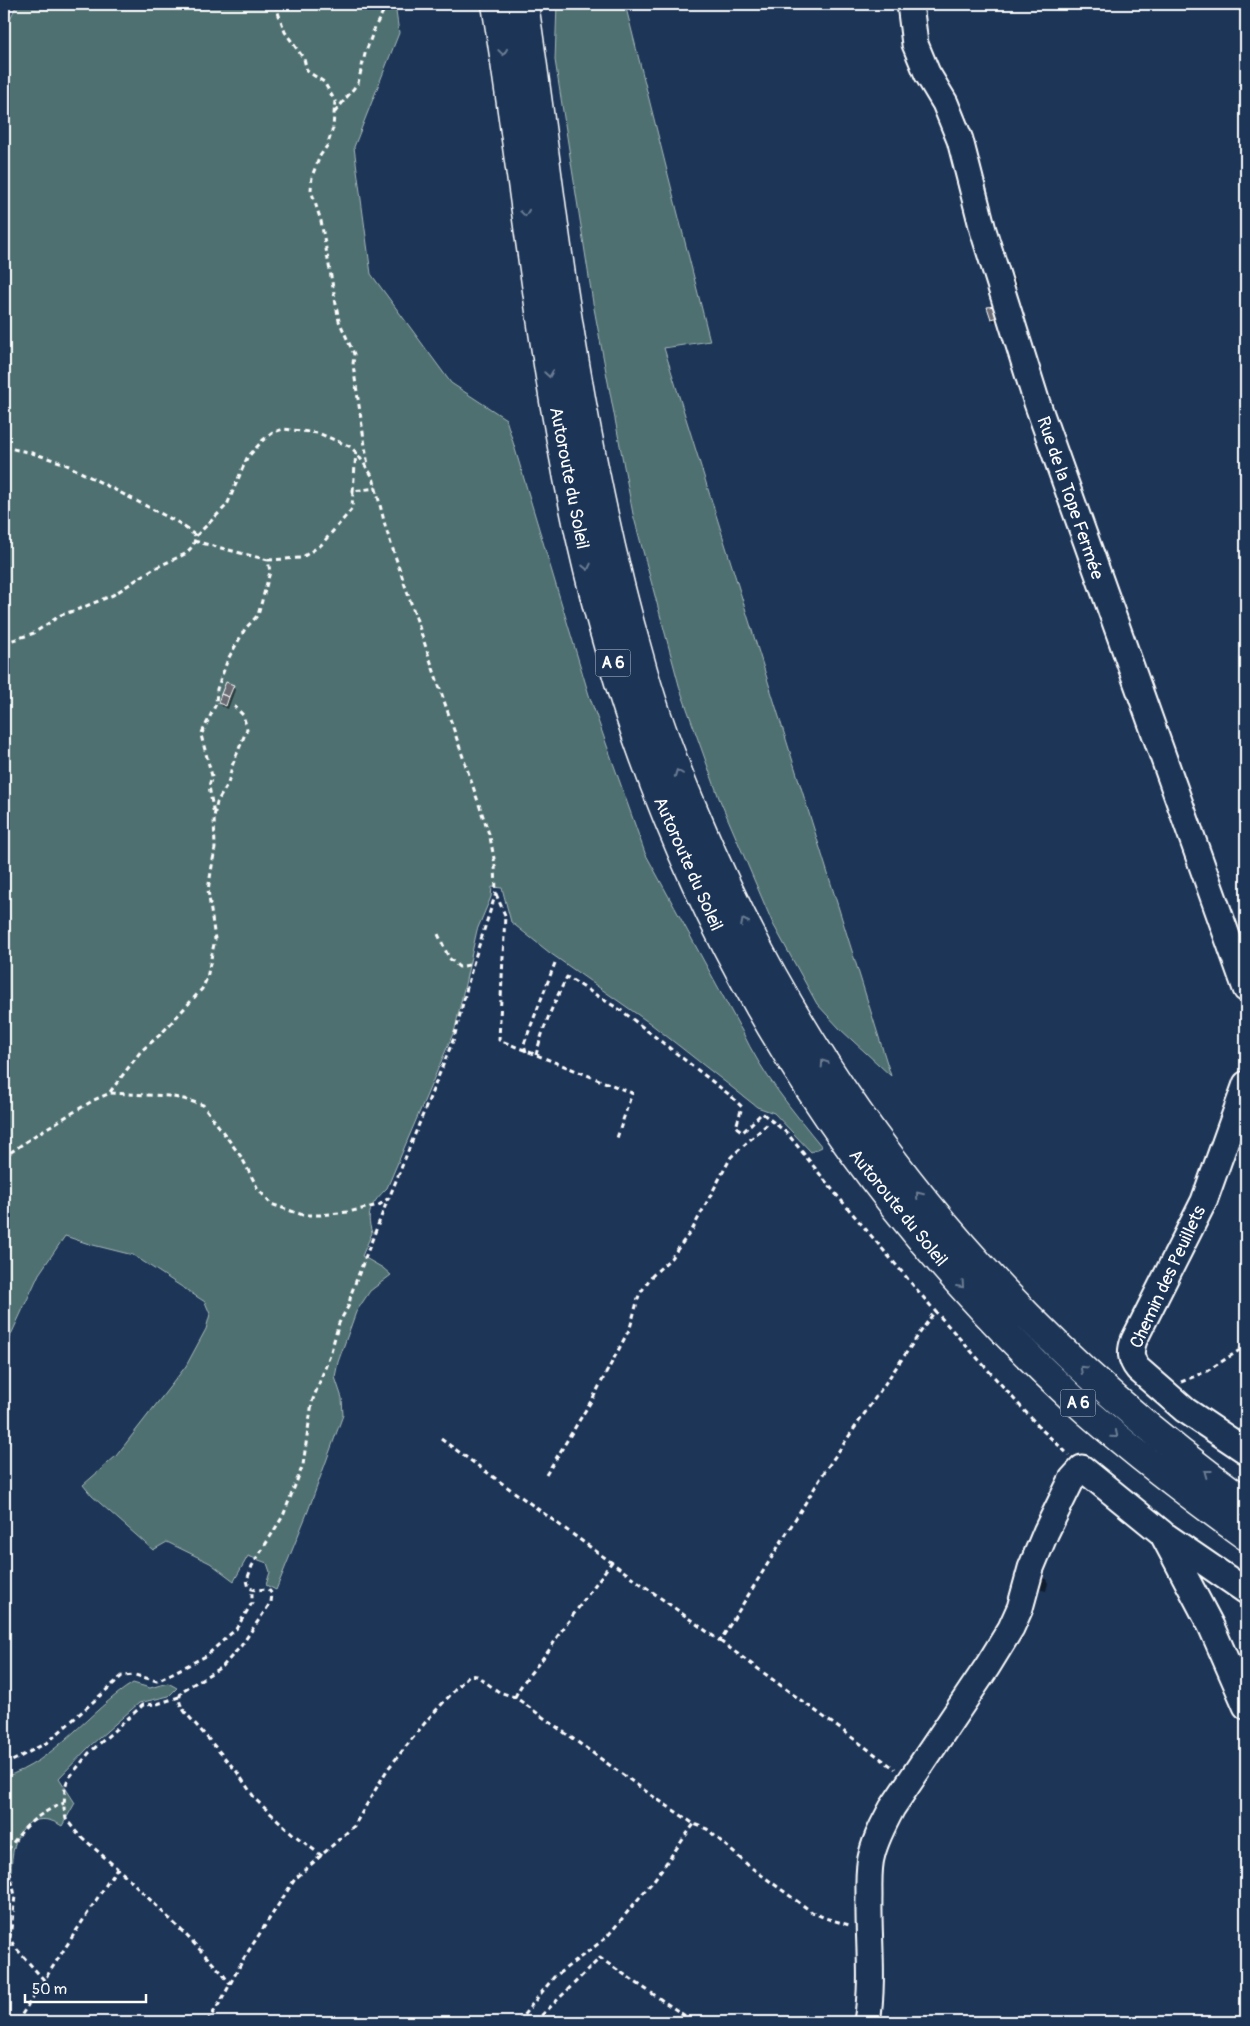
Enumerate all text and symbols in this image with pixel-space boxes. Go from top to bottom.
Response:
one-way arrow [498,48,508,56]
one-way arrow [520,209,530,217]
one-way arrow [544,369,554,378]
street label: Autoroute du Soleil [544,405,594,551]
street label: Rue de la Tope Fermée [1031,413,1109,583]
one-way arrow [582,563,592,571]
road number: A 6 [596,650,630,676]
one-way arrow [674,769,684,778]
street label: Autoroute du Soleil [648,793,728,935]
one-way arrow [740,918,750,927]
one-way arrow [821,1059,831,1068]
street label: Autoroute du Soleil [844,1145,952,1271]
one-way arrow [915,1191,924,1200]
street label: Chemin des Peuillets [1125,1202,1211,1352]
one-way arrow [955,1280,964,1289]
one-way arrow [1079,1366,1088,1375]
road number: A 6 [1060,1390,1096,1416]
one-way arrow [1109,1429,1118,1438]
one-way arrow [1204,1471,1213,1479]
scale bar [25,1971,146,2003]
text: 50 m [32,1980,67,1999]

